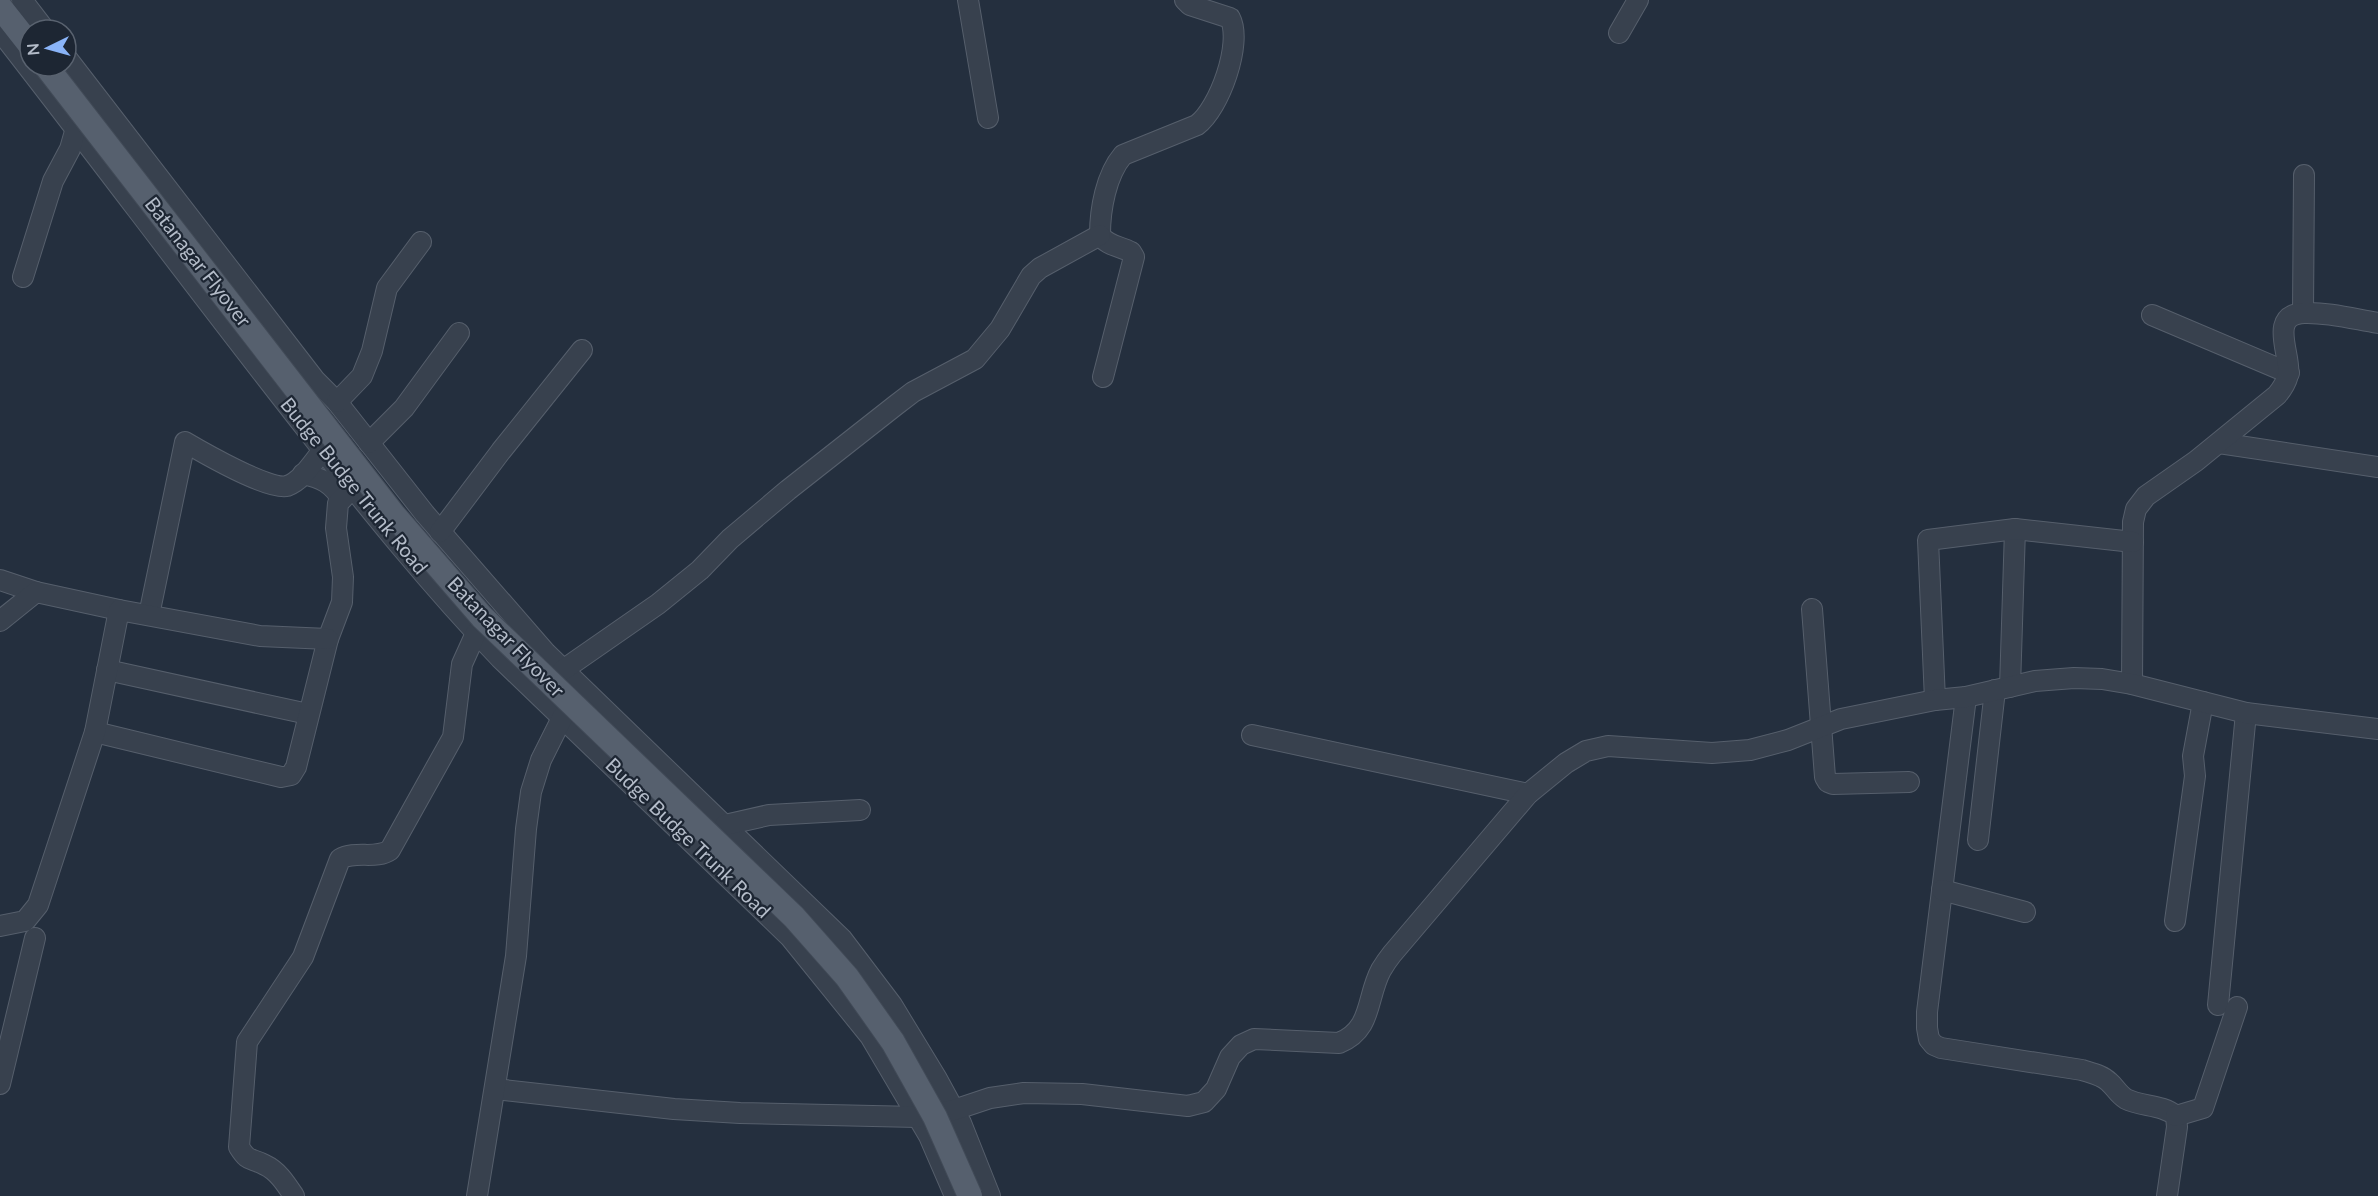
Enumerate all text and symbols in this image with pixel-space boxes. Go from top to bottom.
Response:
north arrow [18,18,78,78]
text: N [23,42,43,56]
street label: Batanagar Flyover [141,192,257,332]
street label: Budge Budge Trunk Road [276,392,433,578]
street label: Batanagar Flyover [443,571,571,702]
street label: Budge Budge Trunk Road [601,752,776,922]

